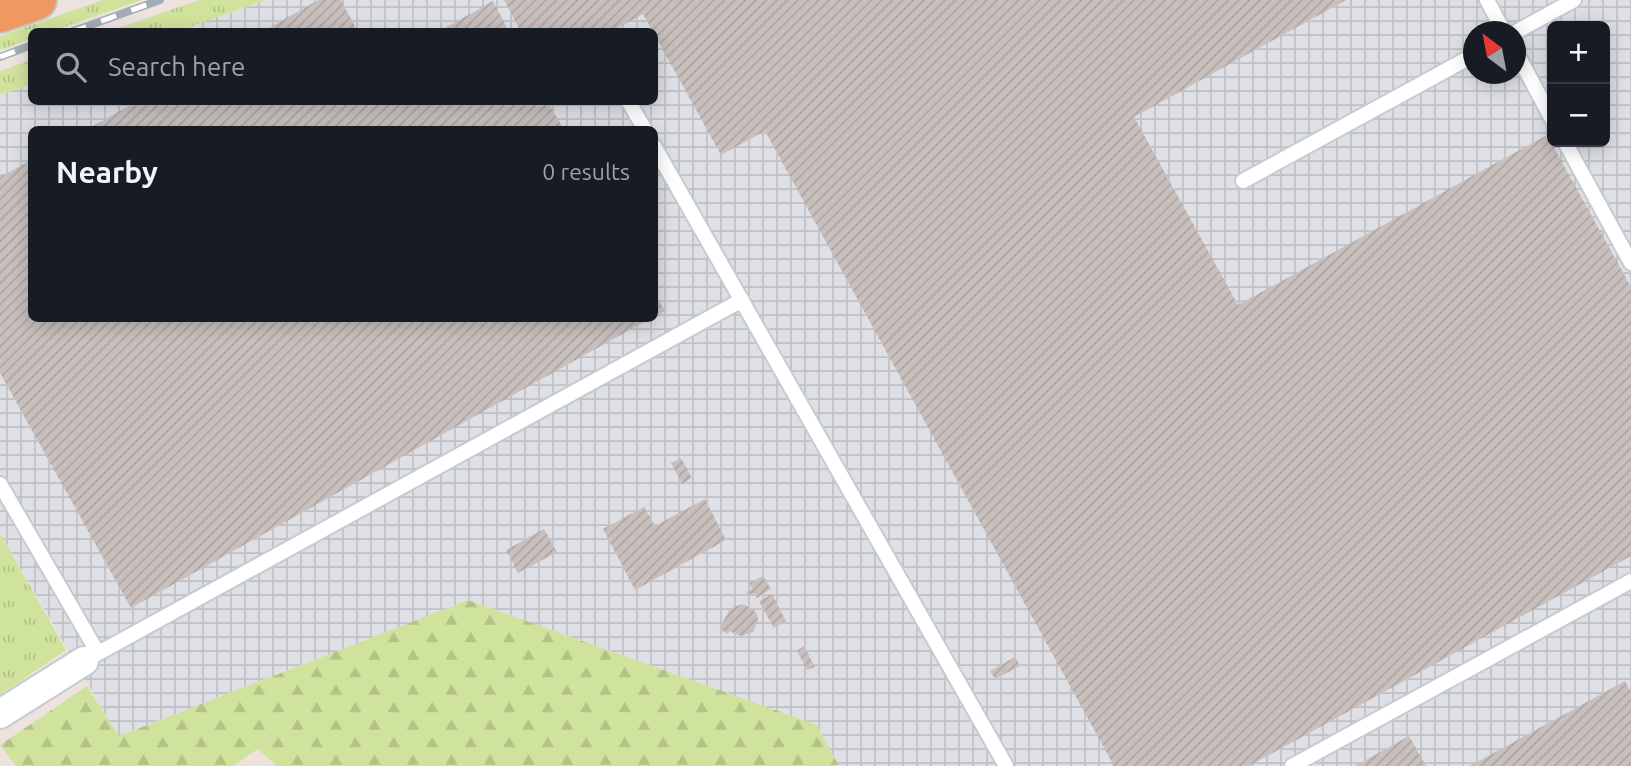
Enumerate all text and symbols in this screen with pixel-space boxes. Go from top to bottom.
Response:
north arrow [1463,21,1526,84]
map controls [1547,21,1610,147]
button: + [1547,21,1610,84]
search box [28,28,658,105]
icon: search [52,48,90,86]
text: Search here [108,52,245,81]
button: − [1547,84,1610,147]
text: Nearby [56,155,158,189]
text: 0 results [542,159,630,184]

